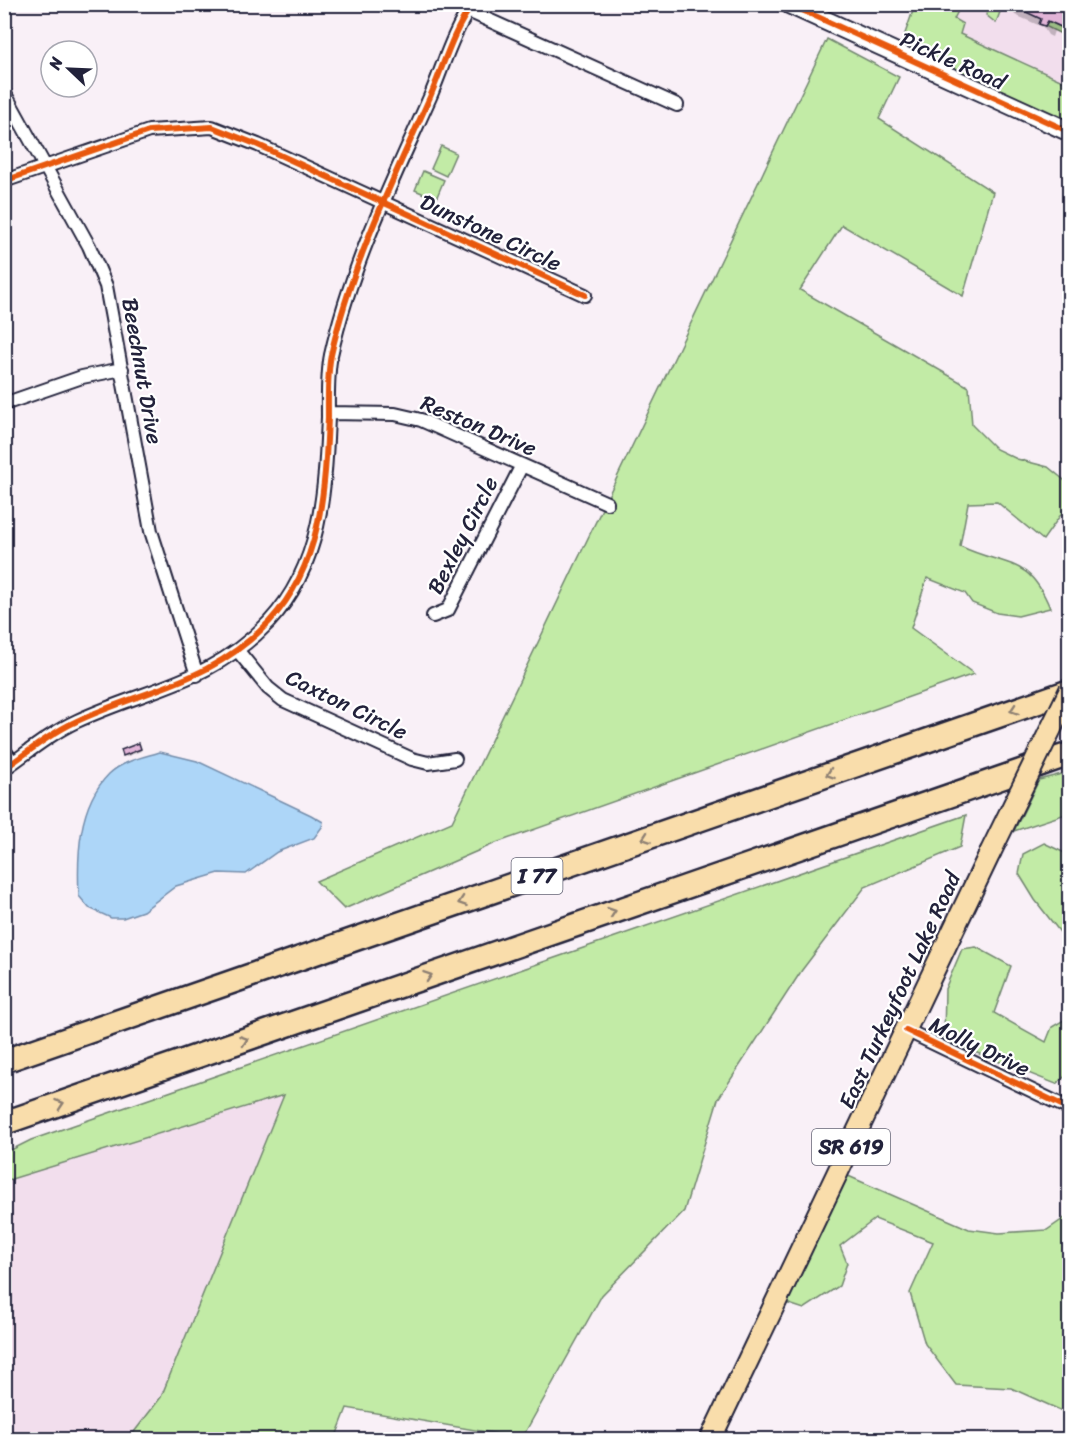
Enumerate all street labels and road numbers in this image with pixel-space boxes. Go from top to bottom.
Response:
street label: Pickle Road [894,20,1013,102]
street label: Dunstone Circle [413,183,568,282]
street label: Beechnut Drive [110,295,175,447]
street label: Reston Drive [415,383,543,467]
street label: Bexley Circle [416,469,509,601]
street label: Caxton Circle [279,658,415,751]
road number: I 77 [512,858,562,894]
street label: East Turkeyfoot Lake Road [827,864,972,1115]
street label: Molly Drive [922,1005,1037,1088]
road number: SR 619 [812,1129,890,1165]

